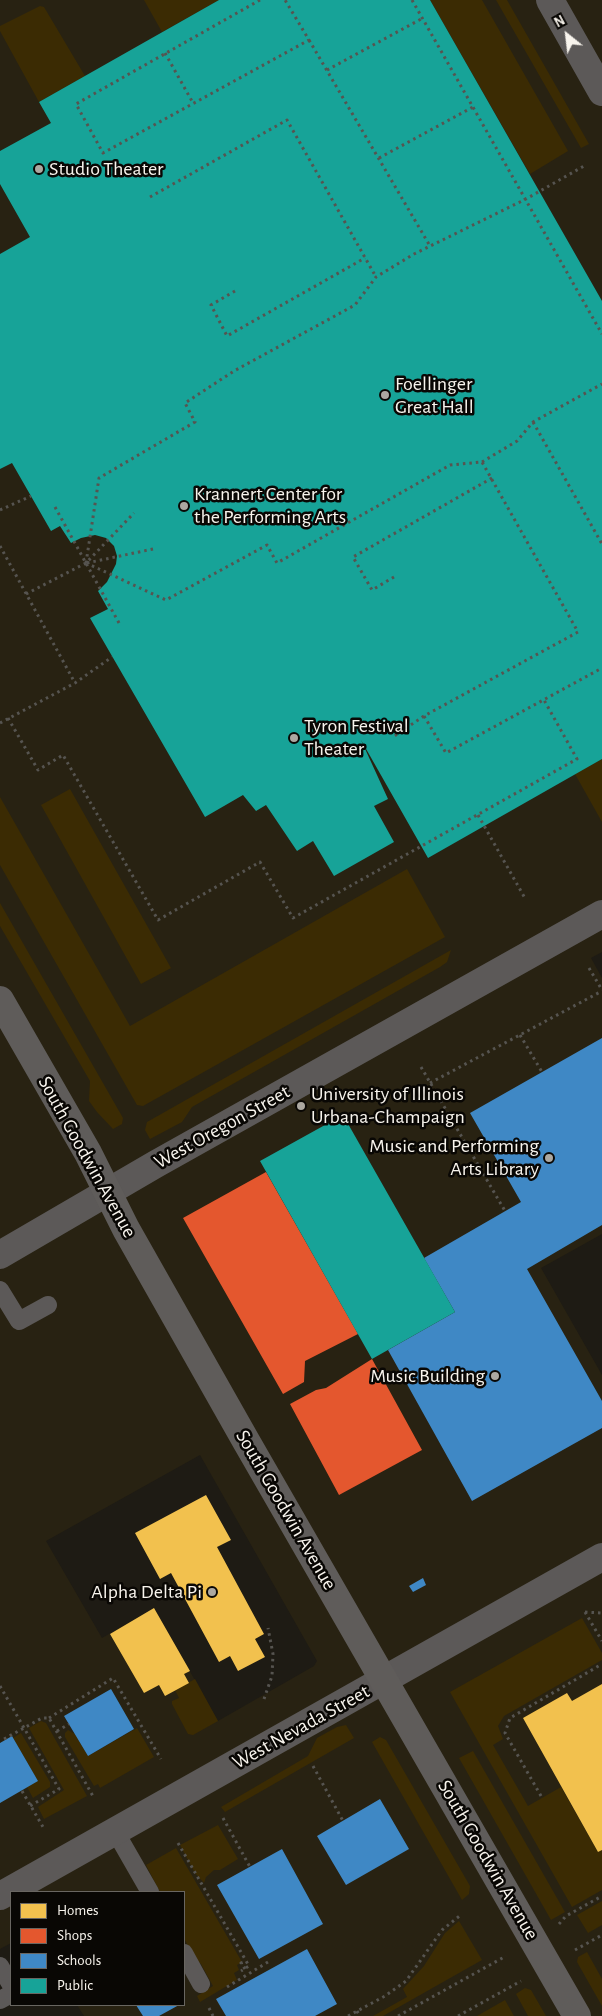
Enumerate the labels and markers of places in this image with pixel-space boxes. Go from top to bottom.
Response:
place label: Studio Theater [49,157,164,181]
marker: Studio Theater [33,163,45,175]
place label: Foellinger Great Hall [395,372,474,419]
marker: Foellinger Great Hall [379,389,391,401]
place label: Krannert Center for the Performing Arts [194,482,346,529]
marker: Krannert Center for the Performing Arts [178,500,190,512]
place label: Tyron Festival Theater [304,714,409,761]
marker: Tyron Festival Theater [288,732,300,744]
place label: University of Illinois Urbana-Champaign [311,1082,465,1129]
marker: University of Illinois Urbana-Champaign [295,1100,307,1112]
place label: Music and Performing Arts Library [369,1134,539,1181]
marker: Music and Performing Arts Library [543,1152,555,1164]
place label: Music Building [370,1364,485,1388]
marker: Music Building [489,1370,501,1382]
place label: Alpha Delta Pi [91,1580,202,1604]
marker: Alpha Delta Pi [206,1586,218,1598]

